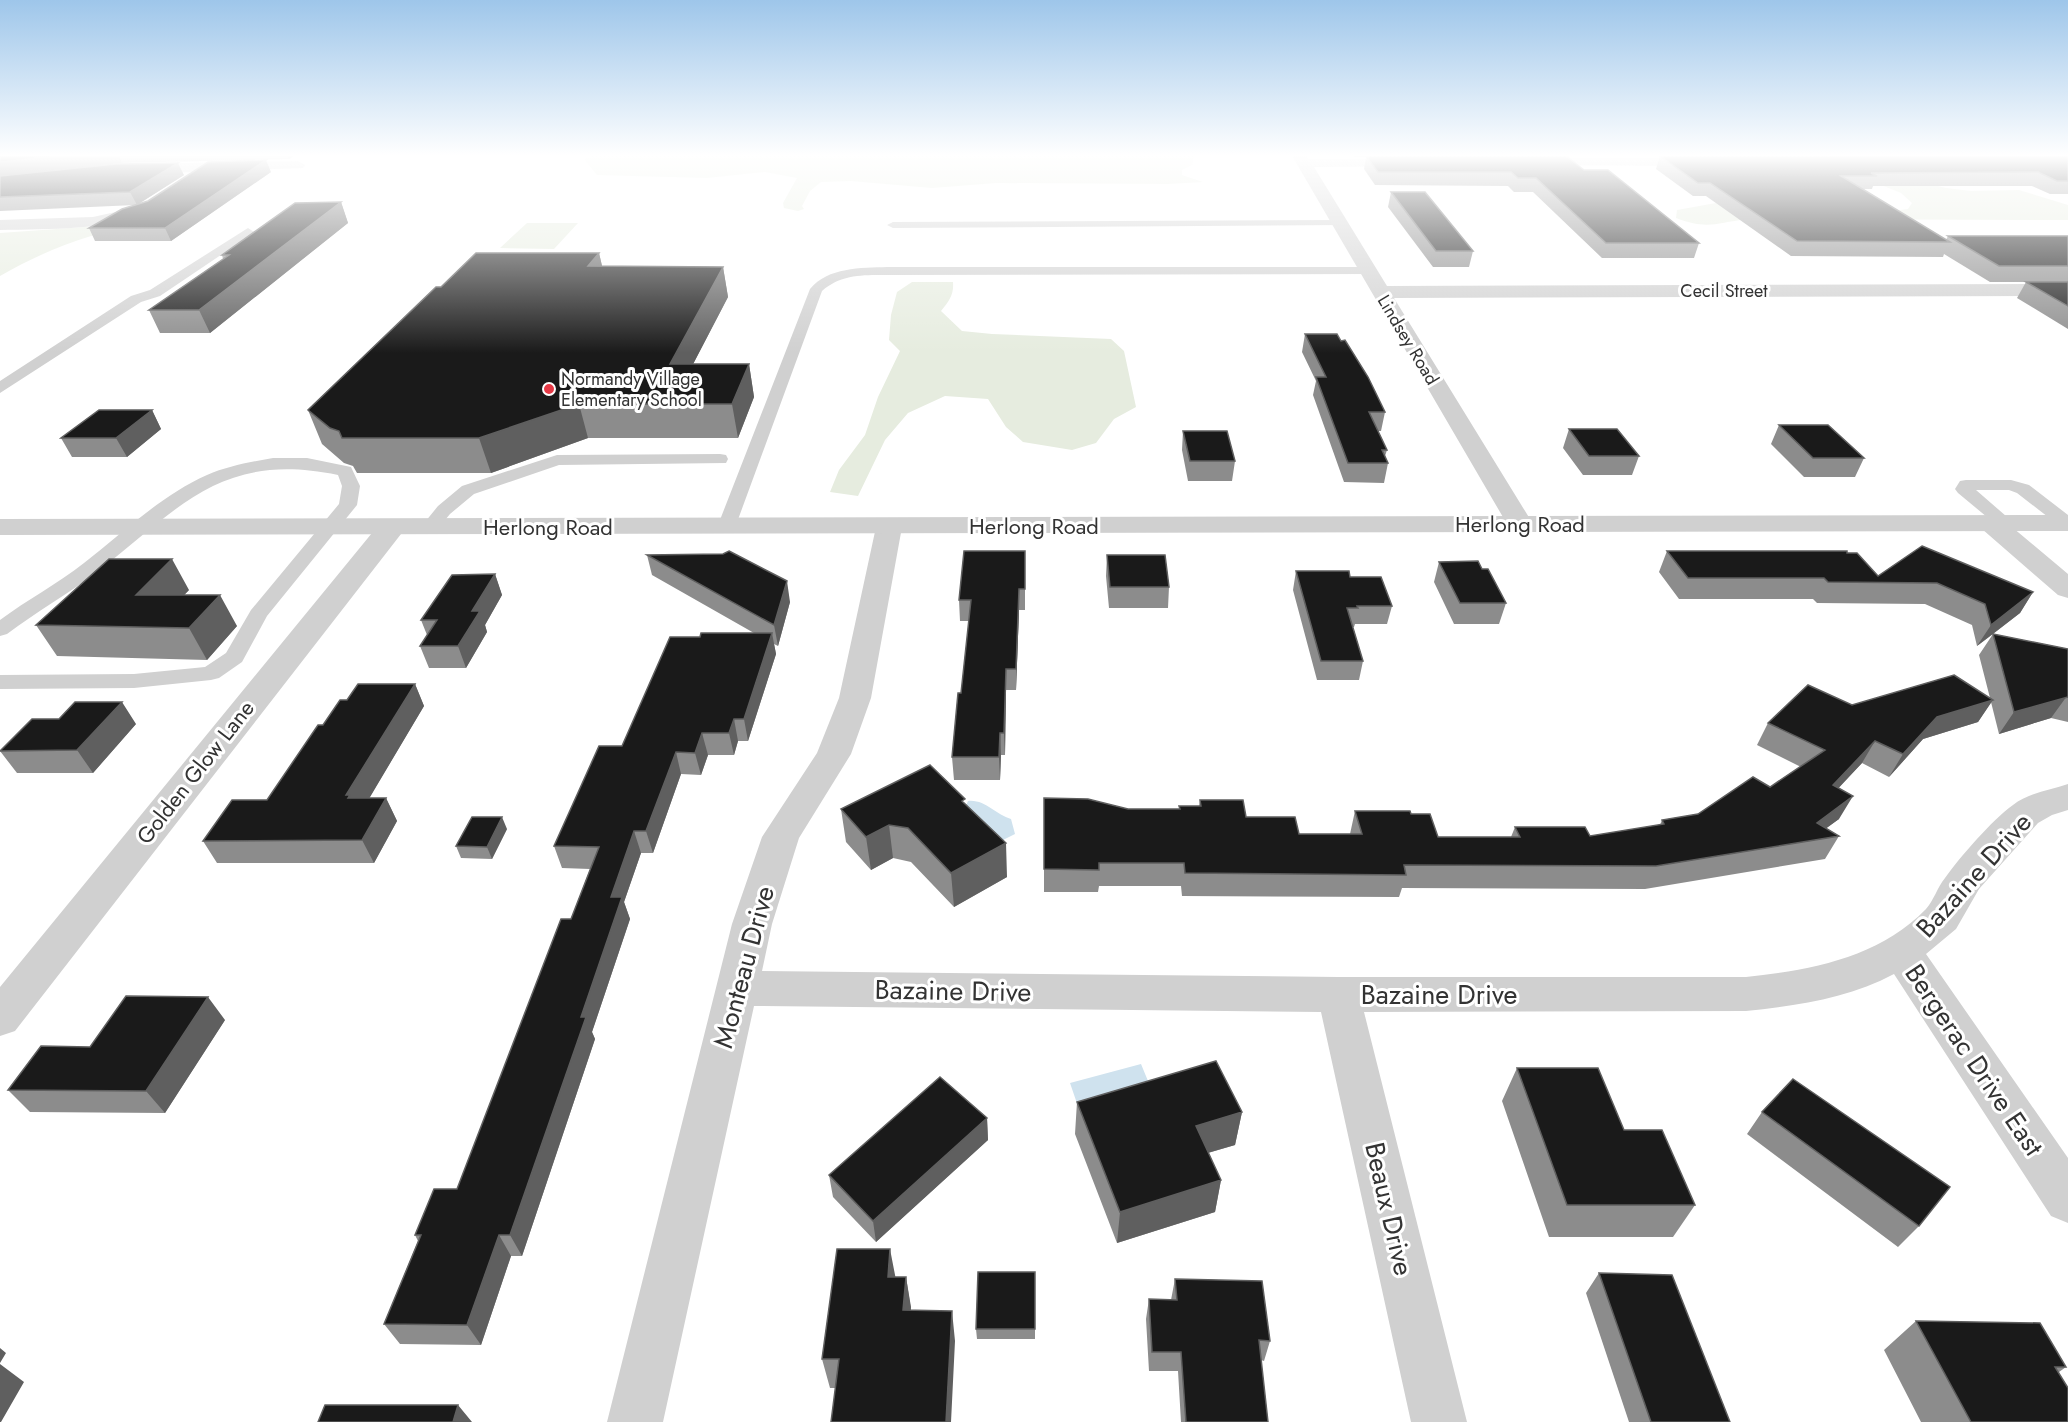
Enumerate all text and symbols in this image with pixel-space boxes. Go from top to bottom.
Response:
street label: Cecil Street [1680,278,1768,304]
street label: Lindsey Road [1371,290,1445,390]
place label: Normandy Village Elementary School [561,366,702,413]
marker: Normandy Village Elementary School [542,382,556,396]
street label: Herlong Road [1455,508,1585,540]
street label: Herlong Road [969,510,1099,542]
street label: Herlong Road [483,511,613,543]
street label: Golden Glow Lane [129,693,261,851]
street label: Bazaine Drive [1907,803,2041,946]
street label: Monteau Drive [703,881,784,1052]
street label: Bergerac Drive East [1896,956,2053,1164]
street label: Bazaine Drive [874,970,1032,1011]
street label: Bazaine Drive [1361,975,1517,1014]
street label: Beaux Drive [1355,1138,1424,1279]

